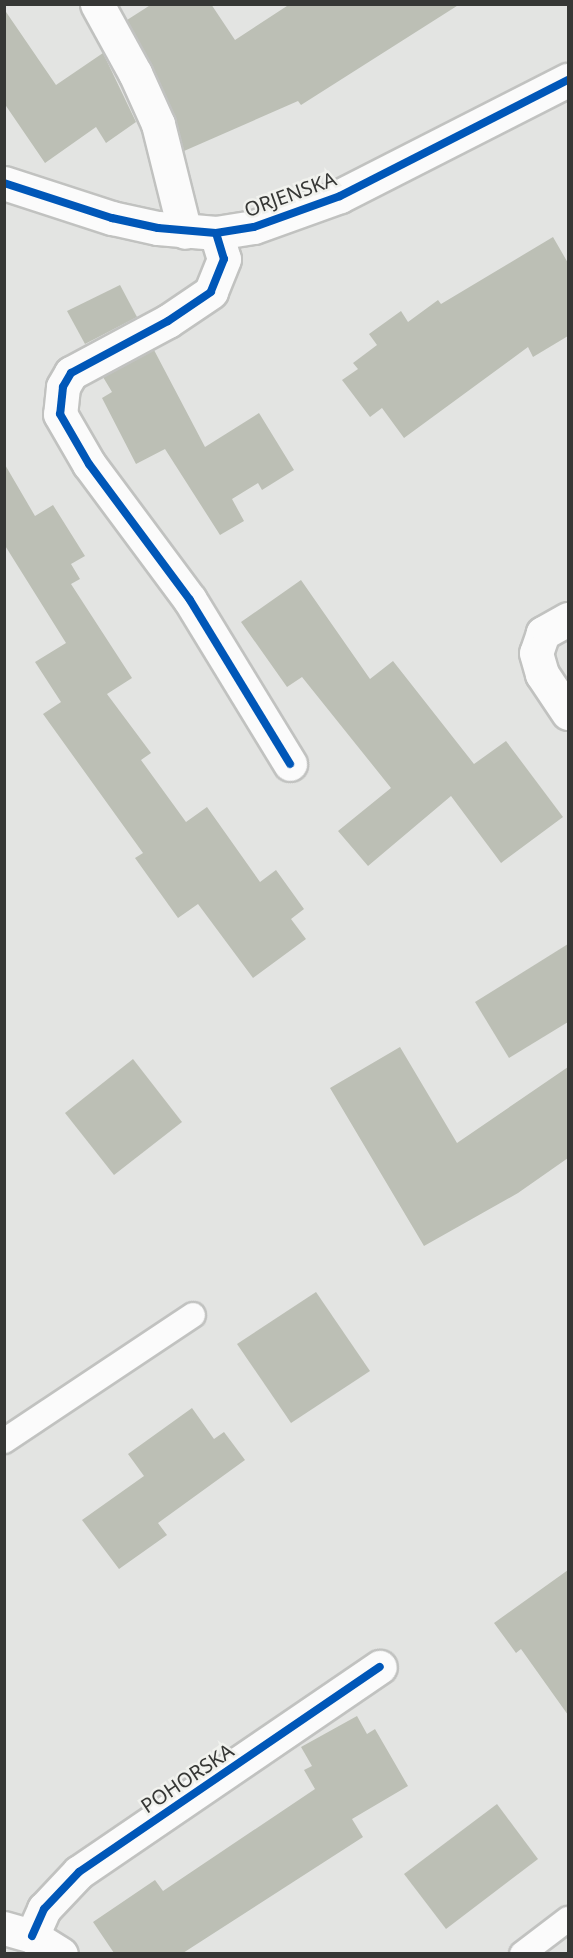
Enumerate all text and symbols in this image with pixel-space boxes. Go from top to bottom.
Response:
street label: ORJENSKA [241,166,339,222]
street label: POHORSKA [136,1738,238,1818]

